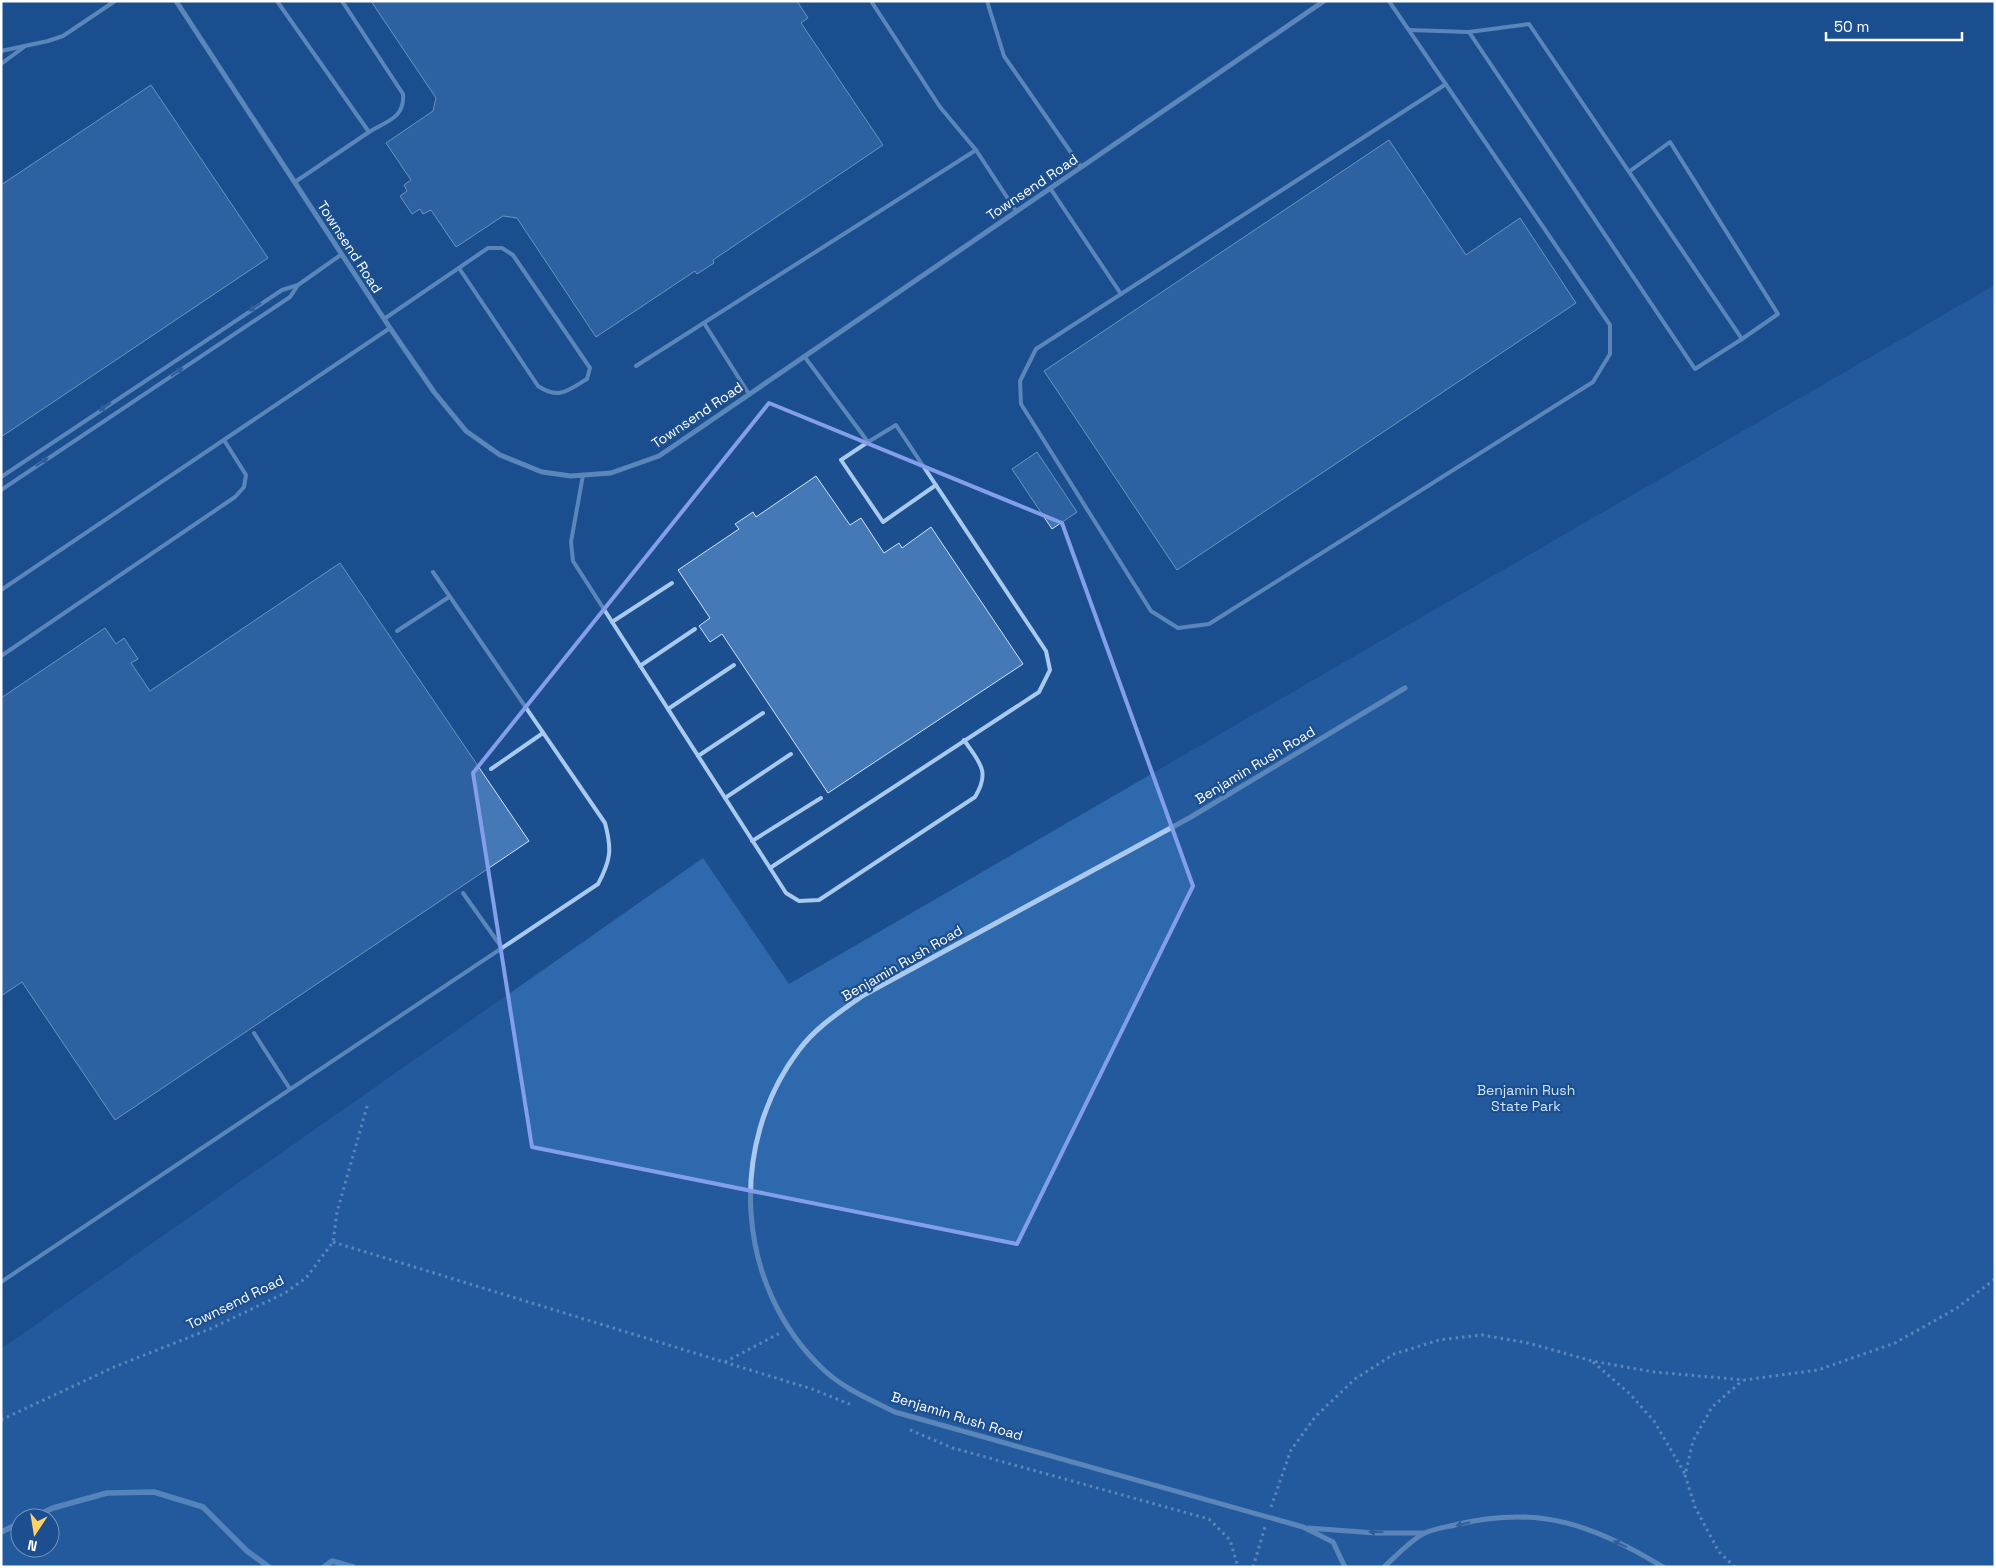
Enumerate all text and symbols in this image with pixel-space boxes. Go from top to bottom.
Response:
scale bar [1826,10,1962,42]
text: 50 m [1834,17,1869,36]
street label: Townsend Road [983,150,1081,224]
street label: Townsend Road [313,197,387,297]
one-way arrow [249,303,262,312]
one-way arrow [170,368,184,377]
street label: Townsend Road [648,378,746,452]
one-way arrow [99,402,112,412]
one-way arrow [35,458,49,467]
street label: Benjamin Rush Road [1192,722,1318,808]
street label: Benjamin Rush Road [838,921,966,1005]
park label: Benjamin Rush State Park [1477,1081,1575,1115]
street label: Townsend Road [183,1271,287,1333]
street label: Benjamin Rush Road [889,1387,1025,1445]
north arrow [10,1508,60,1558]
one-way arrow [1455,1520,1470,1528]
one-way arrow [1367,1528,1383,1536]
text: N [26,1536,39,1555]
one-way arrow [1613,1539,1627,1547]

